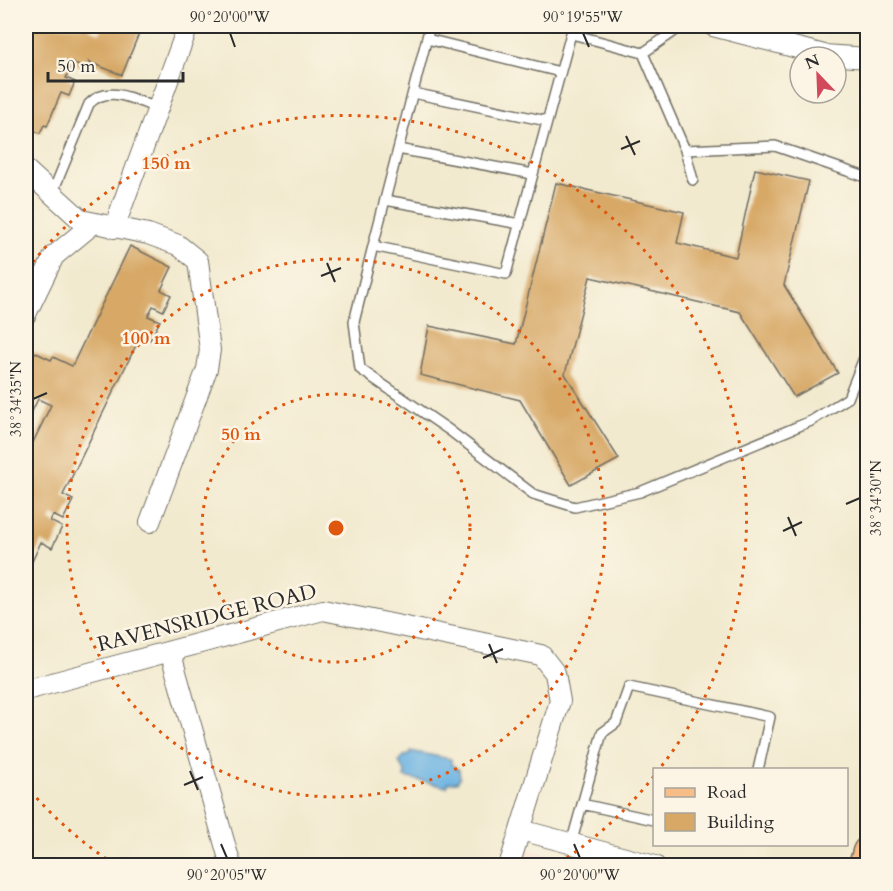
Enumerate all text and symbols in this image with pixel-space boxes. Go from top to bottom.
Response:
text: 90°20'00"W [190,7,270,27]
text: 90°19'55"W [543,7,623,27]
scale bar [48,45,183,83]
north arrow [788,45,848,105]
text: N [802,49,823,75]
text: 50 m [57,54,96,79]
text: 150 m [141,151,191,176]
text: 100 m [121,326,171,351]
text: 38°34'35"N [6,361,26,437]
text: 50 m [221,422,261,447]
text: 38°34'30"N [866,460,886,536]
centre of rings [326,518,346,538]
street label: RAVENSRIDGE ROAD [94,577,320,659]
legend [653,768,848,846]
text: Road [707,780,747,805]
text: Building [707,810,775,835]
text: 90°20'05"W [187,865,267,885]
text: 90°20'00"W [540,865,620,885]

